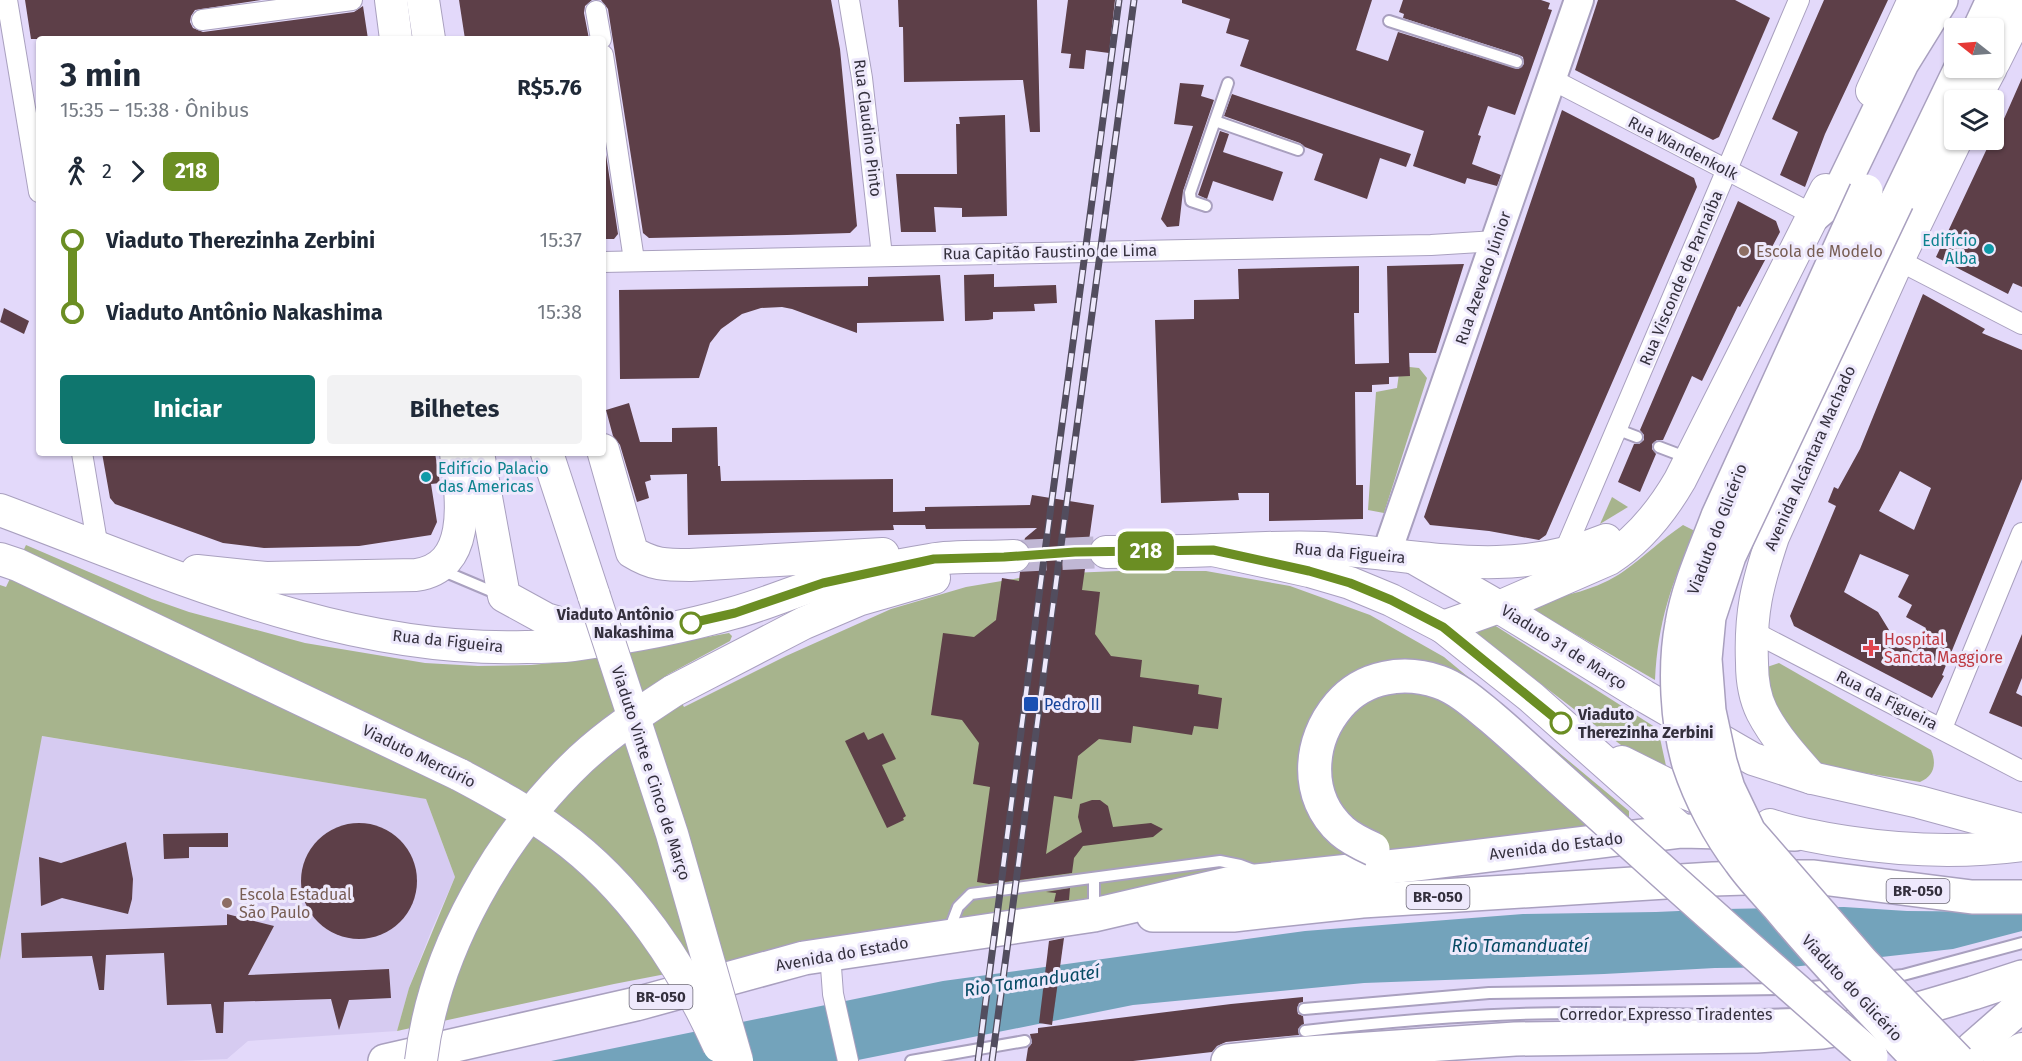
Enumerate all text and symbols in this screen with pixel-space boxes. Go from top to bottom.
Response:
north arrow [1944,18,2004,78]
map controls [1944,18,2004,150]
text: 3 min [60,55,141,95]
street label: Rua Claudino Pinto [850,58,886,198]
text: R$5.76 [517,74,582,101]
button: layers [1944,90,2004,150]
text: 15:35 – 15:38 · Ônibus [60,98,249,122]
street label: Rua Wandenkolk [1625,112,1742,184]
icon: walk [60,155,93,188]
icon: forward [121,155,154,188]
text: 218 [175,158,207,184]
text: 2 [102,159,112,183]
street label: Rua Visconde de Parnaíba [1636,188,1726,368]
street label: Rua Azevedo Júnior [1451,208,1515,347]
text: Viaduto Therezinha Zerbini [106,227,375,254]
text: 15:37 [540,228,582,252]
place label: Edifício Alba [1922,231,1977,268]
street label: Rua Capitão Faustino de Lima [943,241,1157,263]
place label: Escola de Modelo [1756,242,1883,261]
marker: Edifício Alba [1982,242,1996,256]
marker: Escola de Modelo [1737,244,1751,258]
text: Viaduto Antônio Nakashima [106,299,383,326]
text: 15:38 [537,300,582,324]
street label: Avenida Alcântara Machado [1761,363,1859,553]
button: Iniciar [60,375,315,444]
button: Bilhetes [327,375,582,444]
place label: Edifício Palacio das Americas [438,459,549,496]
street label: Viaduto do Glicério [1683,461,1751,597]
marker: Edifício Palacio das Americas [419,470,433,484]
line badge: 218 [1112,532,1180,570]
text: 218 [1130,538,1162,564]
street label: Rua da Figueira [1294,539,1406,567]
street label: Viaduto 31 de Março [1497,601,1630,694]
place label: Viaduto Antônio Nakashima [556,605,674,642]
marker: Viaduto Antônio Nakashima [680,612,702,634]
street label: Rua da Figueira [392,626,504,656]
place label: Hospital Sancta Maggiore [1884,630,2003,667]
marker: Hospital Sancta Maggiore [1862,639,1880,657]
street label: Viaduto Vinte e Cinco de Março [606,663,695,883]
street label: Rua da Figueira [1833,666,1941,734]
marker: Pedro II [1022,695,1040,713]
place label: Pedro II [1044,695,1100,714]
place label: Viaduto Therezinha Zerbini [1577,705,1714,742]
marker: Viaduto Therezinha Zerbini [1550,712,1572,734]
street label: Viaduto Mercúrio [359,720,479,792]
street label: Avenida do Estado [1488,828,1624,864]
road number: BR-050 [1886,879,1950,903]
place label: Escola Estadual São Paulo [239,885,352,922]
road number: BR-050 [1406,885,1470,909]
marker: Escola Estadual São Paulo [220,896,234,910]
street label: Viaduto do Glicério [1798,931,1906,1045]
street label: Avenida do Estado [774,933,910,975]
water label: Rio Tamanduateí [1452,935,1589,957]
water label: Rio Tamanduateí [963,960,1102,1001]
road number: BR-050 [630,985,692,1009]
street label: Corredor Expresso Tiradentes [1559,1005,1773,1024]

